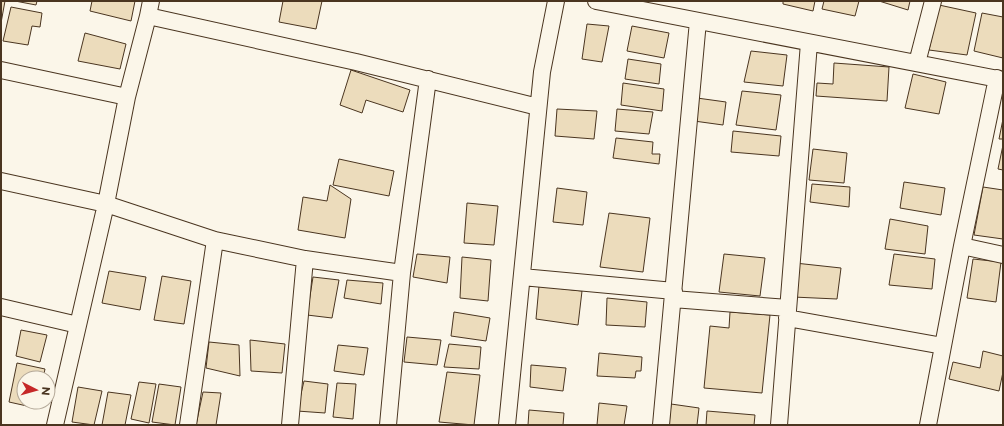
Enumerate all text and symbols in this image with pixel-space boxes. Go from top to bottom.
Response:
north arrow [16,370,56,410]
text: N [39,386,53,396]

